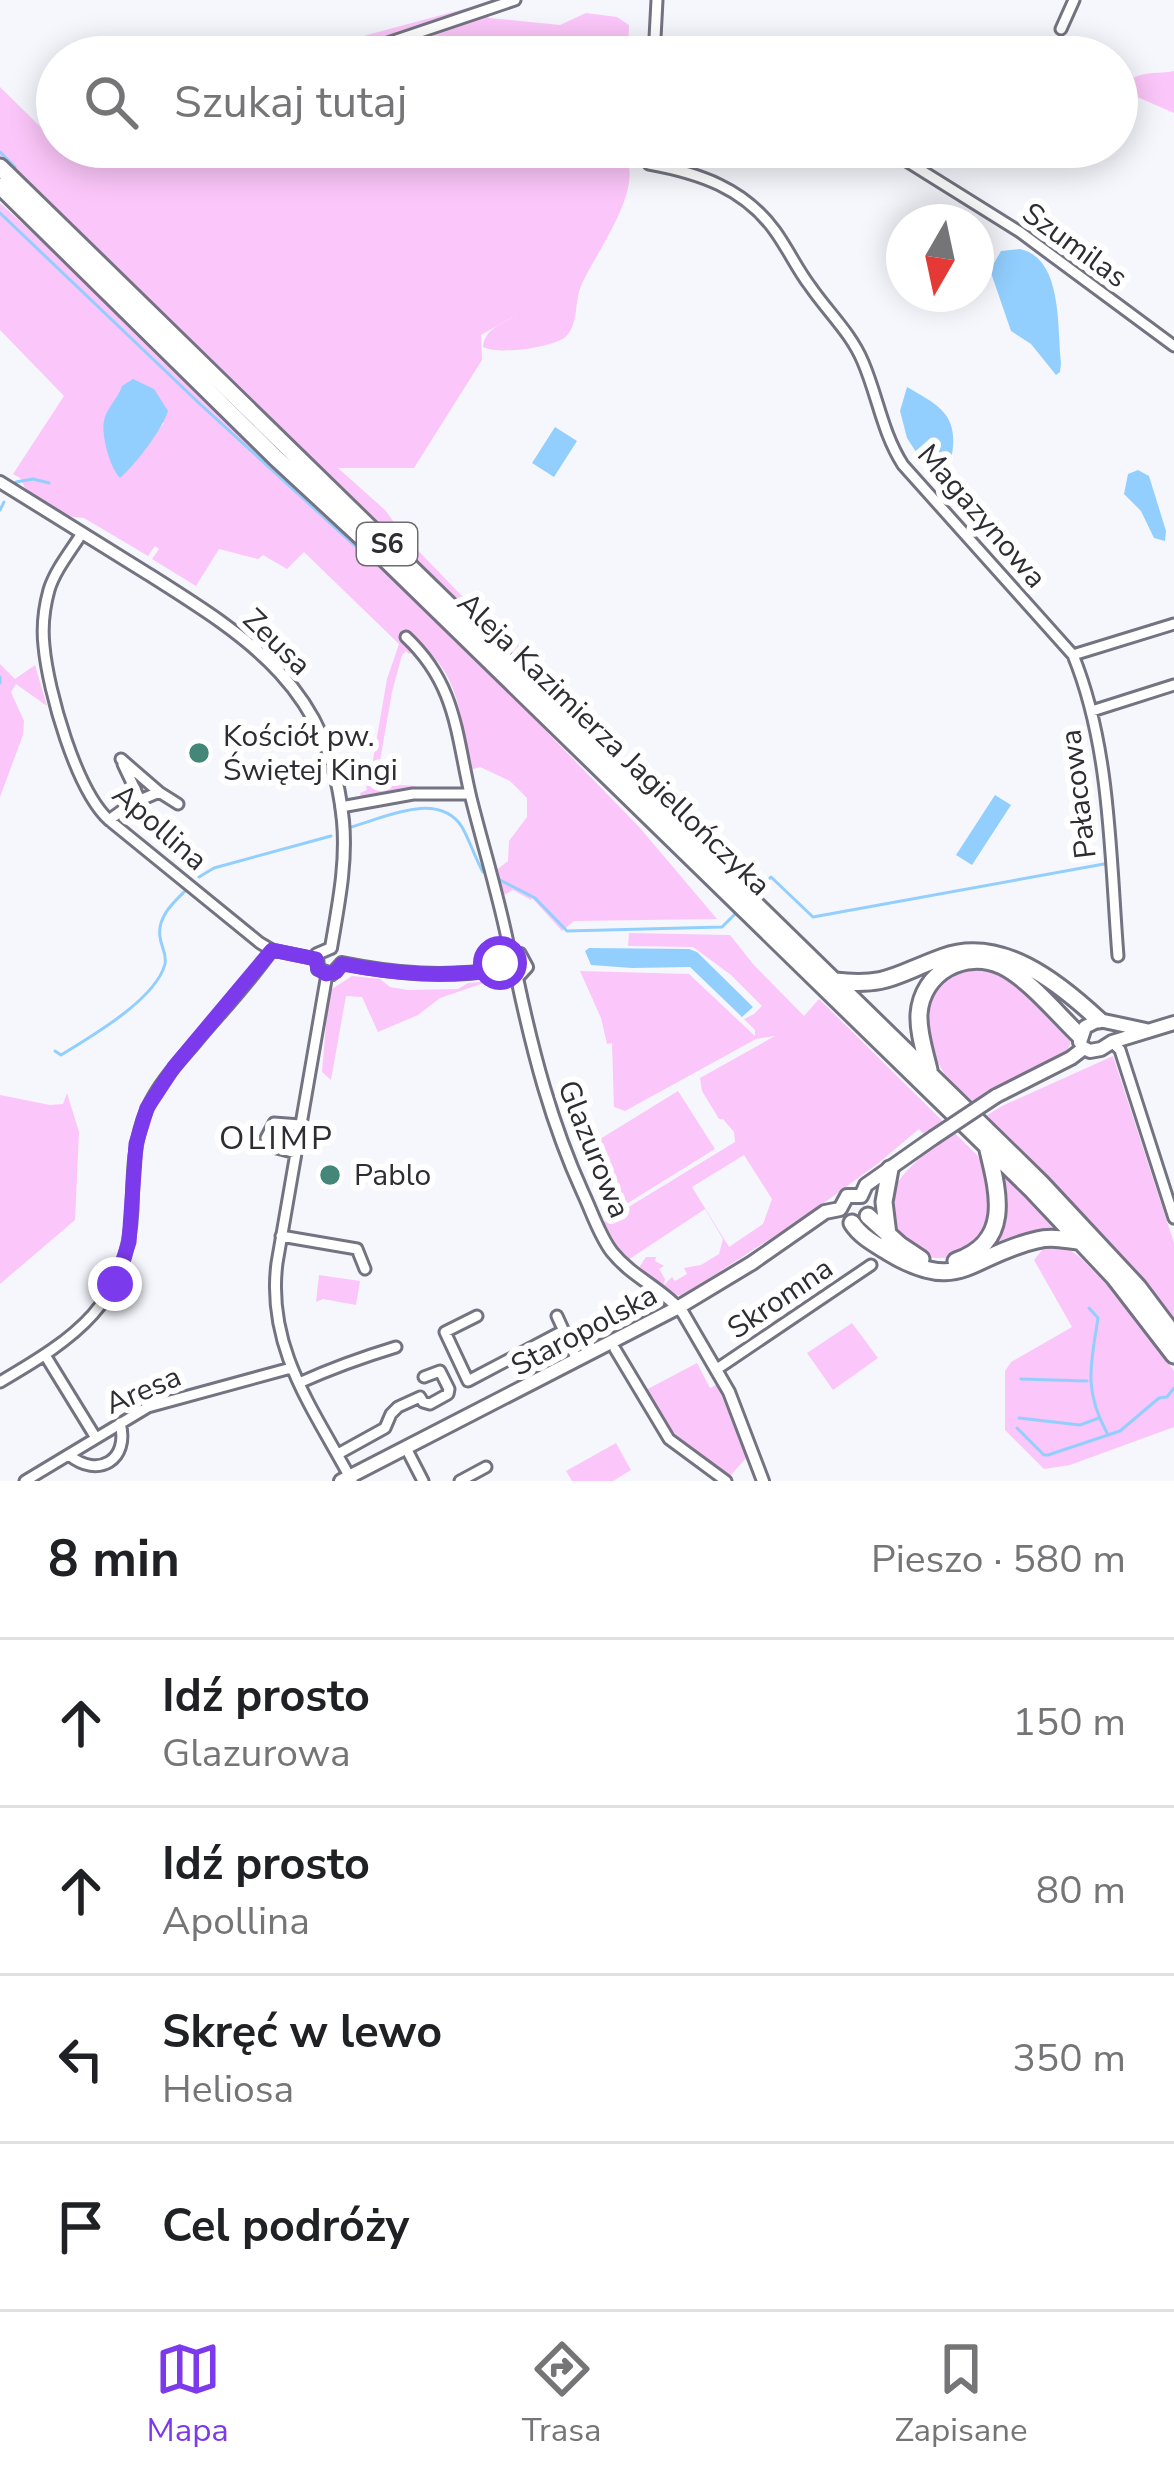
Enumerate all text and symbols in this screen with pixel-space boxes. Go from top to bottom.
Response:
search box [36,36,1138,168]
icon: search [78,69,144,135]
text: Szukaj tutaj [174,72,407,133]
street label: Szumilas [1014,193,1136,298]
north arrow [886,204,994,312]
street label: Magazynowa [908,436,1056,597]
road number: S6 [357,523,417,565]
street label: Aleja Kazimierza Jagiellończyka [448,583,779,905]
street label: Zeusa [234,600,320,685]
place label: Kościół pw. Świętej Kingi [223,716,398,791]
street label: Pałacowa [1050,727,1107,861]
marker: Kościół pw. Świętej Kingi [186,740,212,766]
street label: Apollina [103,775,216,880]
route start [473,936,527,990]
street label: Glazurowa [547,1074,640,1224]
district label: OLIMP [219,1116,335,1161]
place label: Pablo [354,1155,431,1196]
marker: Pablo [317,1162,343,1188]
street label: Skromna [719,1248,841,1349]
route end [88,1257,142,1311]
street label: Staropolska [504,1275,665,1386]
street label: Aresa [99,1356,187,1425]
text: 8 min [48,1524,180,1594]
text: Pieszo · 580 m [871,1533,1126,1586]
text: Idź prosto [162,1666,370,1727]
icon: ahead [48,1690,114,1756]
text: 150 m [1012,1696,1126,1749]
text: Glazurowa [162,1727,351,1780]
text: Idź prosto [162,1834,370,1895]
icon: ahead [48,1858,114,1924]
text: 80 m [1036,1864,1126,1917]
text: Apollina [162,1895,310,1948]
text: Skręć w lewo [162,2002,442,2063]
icon: left [48,2026,114,2092]
text: 350 m [1012,2032,1126,2085]
text: Heliosa [162,2063,294,2116]
icon: arrive [48,2194,114,2260]
text: Cel podróży [162,2196,409,2257]
tab: Mapa [146,2336,229,2453]
tab: Trasa [522,2336,602,2453]
tab: Zapisane [894,2336,1028,2453]

